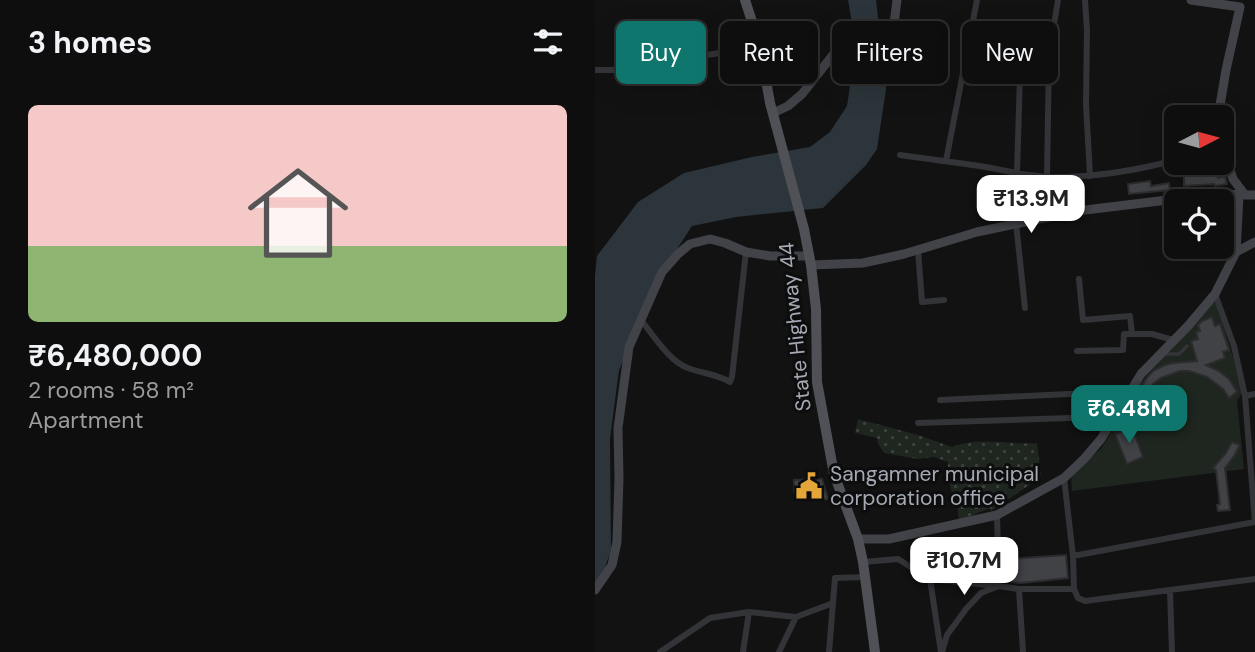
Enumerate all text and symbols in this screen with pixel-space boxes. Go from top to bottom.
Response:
chip: Buy [616,21,706,84]
chip: Rent [720,21,818,84]
chip: Filters [832,21,948,84]
chip: New [962,21,1058,84]
text: 3 homes [28,23,152,62]
icon: filters [529,23,567,61]
north arrow [1164,105,1234,175]
map controls [1164,105,1234,259]
icon: home [235,150,361,276]
pin: ₹13.9M [974,176,1088,235]
text: ₹13.9M [993,183,1069,213]
button: locate [1164,189,1234,259]
street label: State Highway 44 [772,241,818,413]
text: ₹6,480,000 [28,336,202,375]
text: 2 rooms · 58 m² [28,375,194,405]
pin: ₹6.48M [1072,386,1186,445]
text: ₹6.48M [1087,393,1171,423]
text: Apartment [28,405,143,435]
place label: Sangamner municipal corporation office [830,460,1039,512]
public building icon: Sangamner municipal corporation office [794,471,824,501]
pin: ₹10.7M [907,538,1021,597]
text: ₹10.7M [926,545,1002,575]

